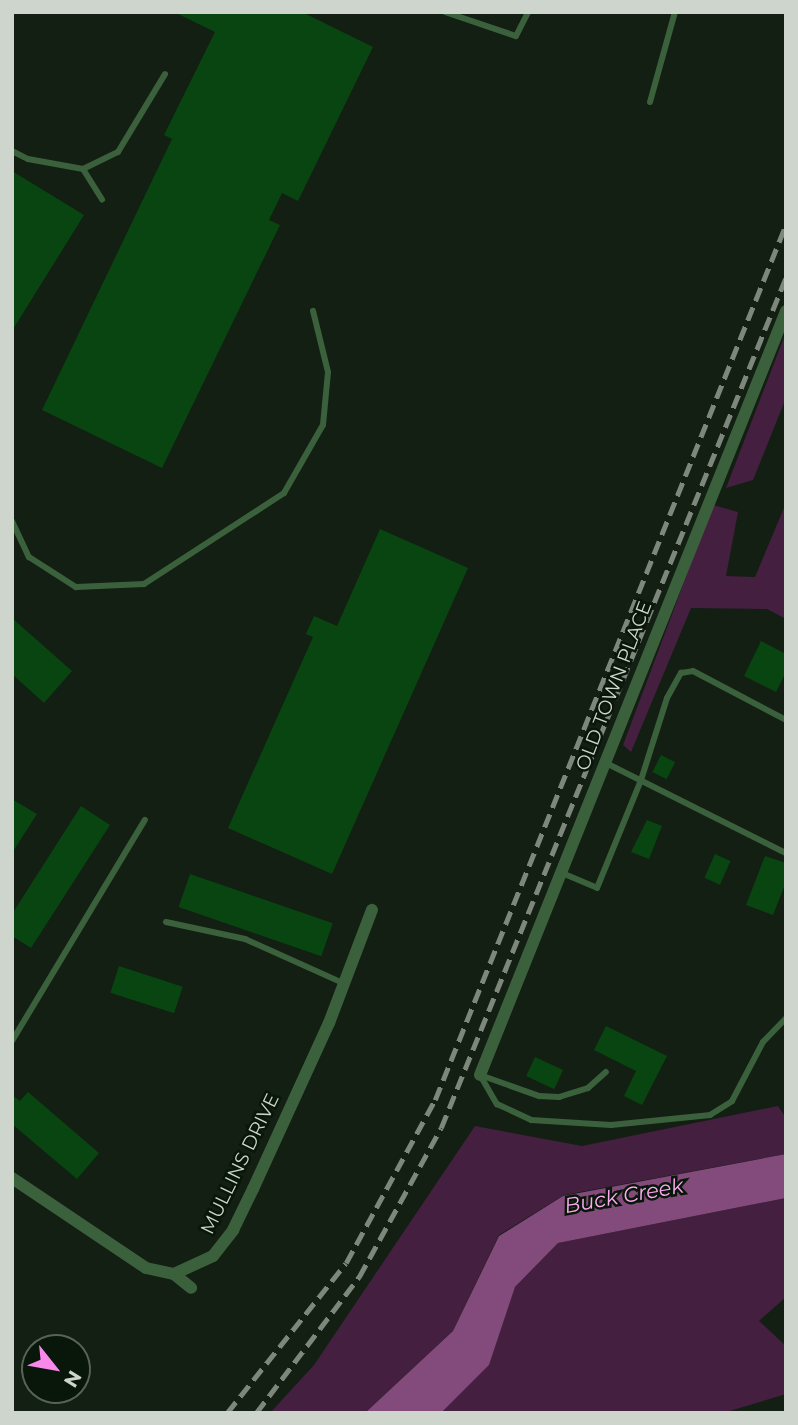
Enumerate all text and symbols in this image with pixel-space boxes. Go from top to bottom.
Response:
street label: OLD TOWN PLACE [571,598,657,774]
street label: MULLINS DRIVE [196,1090,284,1238]
water label: Buck Creek [562,1173,686,1219]
north arrow [21,1334,91,1404]
text: N [59,1367,87,1392]

